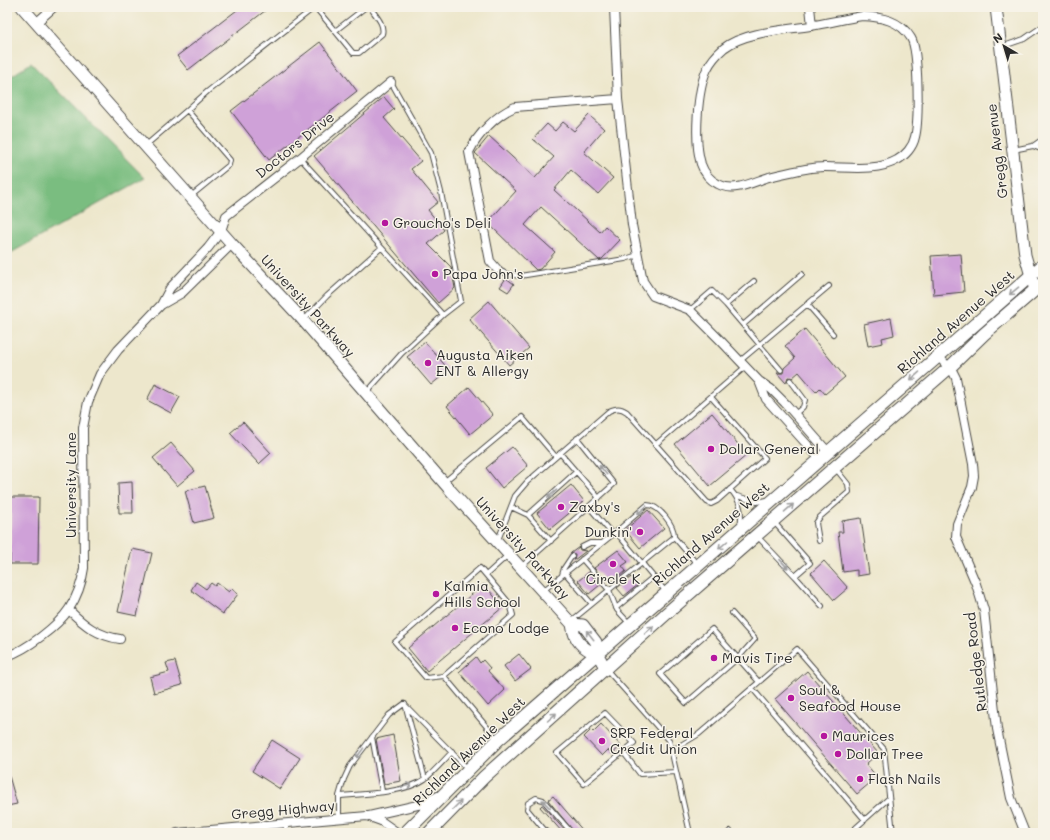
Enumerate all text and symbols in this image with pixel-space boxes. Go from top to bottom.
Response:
north arrow [984,26,1024,66]
text: N [990,29,1005,46]
street label: Gregg Avenue [981,103,1012,199]
street label: Doctors Drive [251,107,338,182]
place label: Groucho's Deli [393,213,491,232]
marker: Groucho's Deli [380,218,390,228]
street label: University Parkway [257,250,360,361]
place label: Papa John's [443,264,524,283]
street label: Richland Avenue West [893,265,1018,378]
marker: Papa John's [430,269,440,279]
one-way arrow [1008,287,1019,296]
place label: Augusta Aiken ENT & Allergy [436,345,533,380]
marker: Augusta Aiken ENT & Allergy [423,358,433,368]
one-way arrow [910,372,921,381]
street label: University Lane [61,432,80,538]
place label: Dollar General [719,439,819,458]
marker: Dollar General [706,444,716,454]
one-way arrow [599,464,608,475]
street label: Richland Avenue West [648,477,773,590]
one-way arrow [547,489,557,498]
street label: University Parkway [472,492,575,603]
place label: Zaxby's [569,497,620,516]
marker: Zaxby's [556,502,566,512]
one-way arrow [783,503,794,512]
one-way arrow [636,505,647,514]
place label: Dunkin' [584,522,632,541]
marker: Dunkin' [635,527,645,537]
one-way arrow [717,540,728,549]
marker: Circle K [608,559,618,569]
one-way arrow [779,559,788,569]
place label: Circle K [586,569,641,588]
place label: Kalmia Hills School [444,576,521,611]
marker: Kalmia Hills School [431,589,441,599]
street label: Rutledge Road [960,611,991,713]
place label: Econo Lodge [463,618,549,637]
marker: Econo Lodge [450,623,460,633]
one-way arrow [643,626,653,635]
one-way arrow [586,629,594,640]
place label: Mavis Tire [722,648,793,667]
marker: Mavis Tire [709,653,719,663]
place label: Soul & Seafood House [799,680,901,715]
street label: Richland Avenue West [408,692,529,809]
marker: Soul & Seafood House [786,693,796,703]
one-way arrow [547,712,557,722]
place label: SRP Federal Credit Union [610,723,697,758]
place label: Maurices [832,726,895,745]
marker: Maurices [819,731,829,741]
marker: SRP Federal Credit Union [597,736,607,746]
place label: Dollar Tree [846,744,923,763]
one-way arrow [356,747,364,758]
marker: Dollar Tree [833,749,843,759]
place label: Flash Nails [868,769,941,788]
marker: Flash Nails [855,774,865,784]
one-way arrow [399,782,412,789]
street label: Gregg Highway [230,796,336,823]
one-way arrow [541,799,551,809]
one-way arrow [452,800,462,810]

